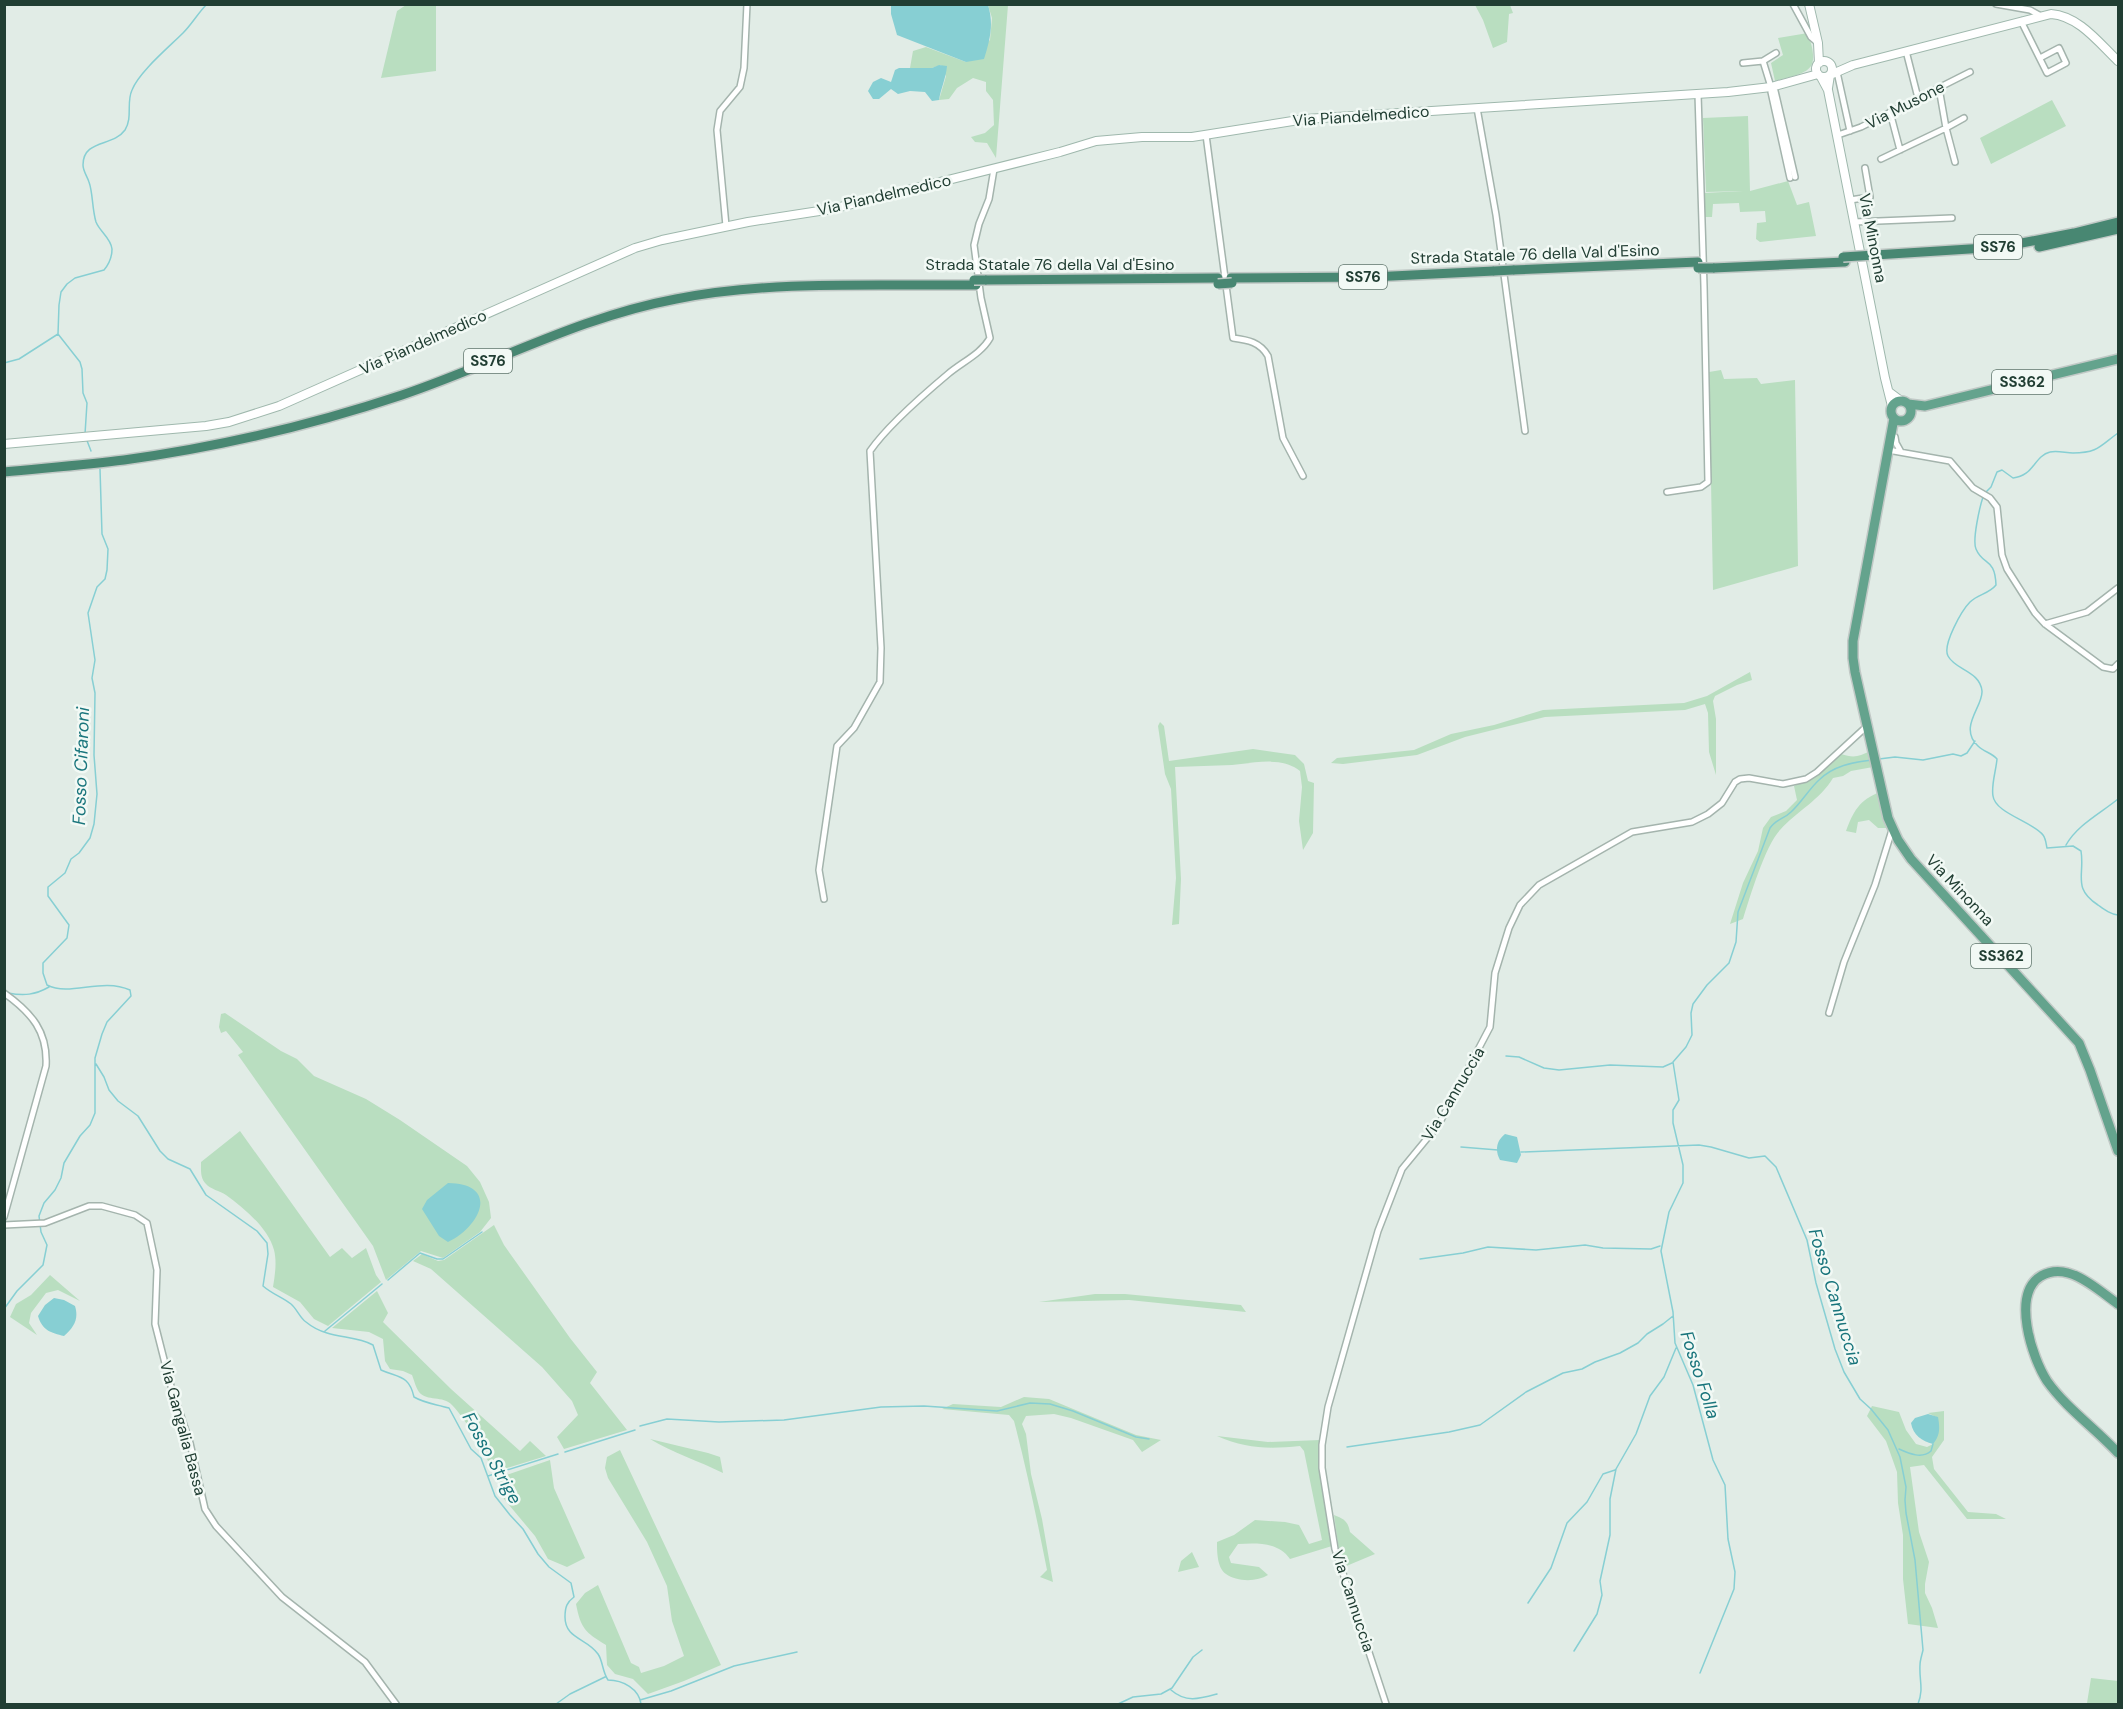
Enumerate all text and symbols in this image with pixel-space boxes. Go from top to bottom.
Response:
street label: Via Musone [1862,76,1948,134]
street label: Via Piandelmedico [1292,101,1430,131]
street label: Via Piandelmedico [815,169,953,221]
street label: Via Minonna [1854,192,1892,284]
road number: SS76 [1974,235,2022,259]
street label: Strada Statale 76 della Val d'Esino [1410,239,1660,269]
street label: Strada Statale 76 della Val d'Esino [925,254,1175,275]
road number: SS76 [1339,265,1387,289]
street label: Via Piandelmedico [356,305,490,379]
road number: SS76 [464,349,512,373]
road number: SS362 [1992,370,2052,394]
water label: Fosso Cifaroni [67,706,95,825]
street label: Via Minonna [1921,850,1999,930]
road number: SS362 [1971,944,2031,968]
street label: Via Cannuccia [1417,1043,1489,1145]
water label: Fosso Cannuccia [1803,1226,1867,1369]
water label: Fosso Folla [1675,1328,1726,1422]
street label: Via Gangalia Bassa [155,1358,211,1498]
water label: Fosso Strige [457,1408,527,1508]
street label: Via Cannuccia [1327,1547,1379,1655]

